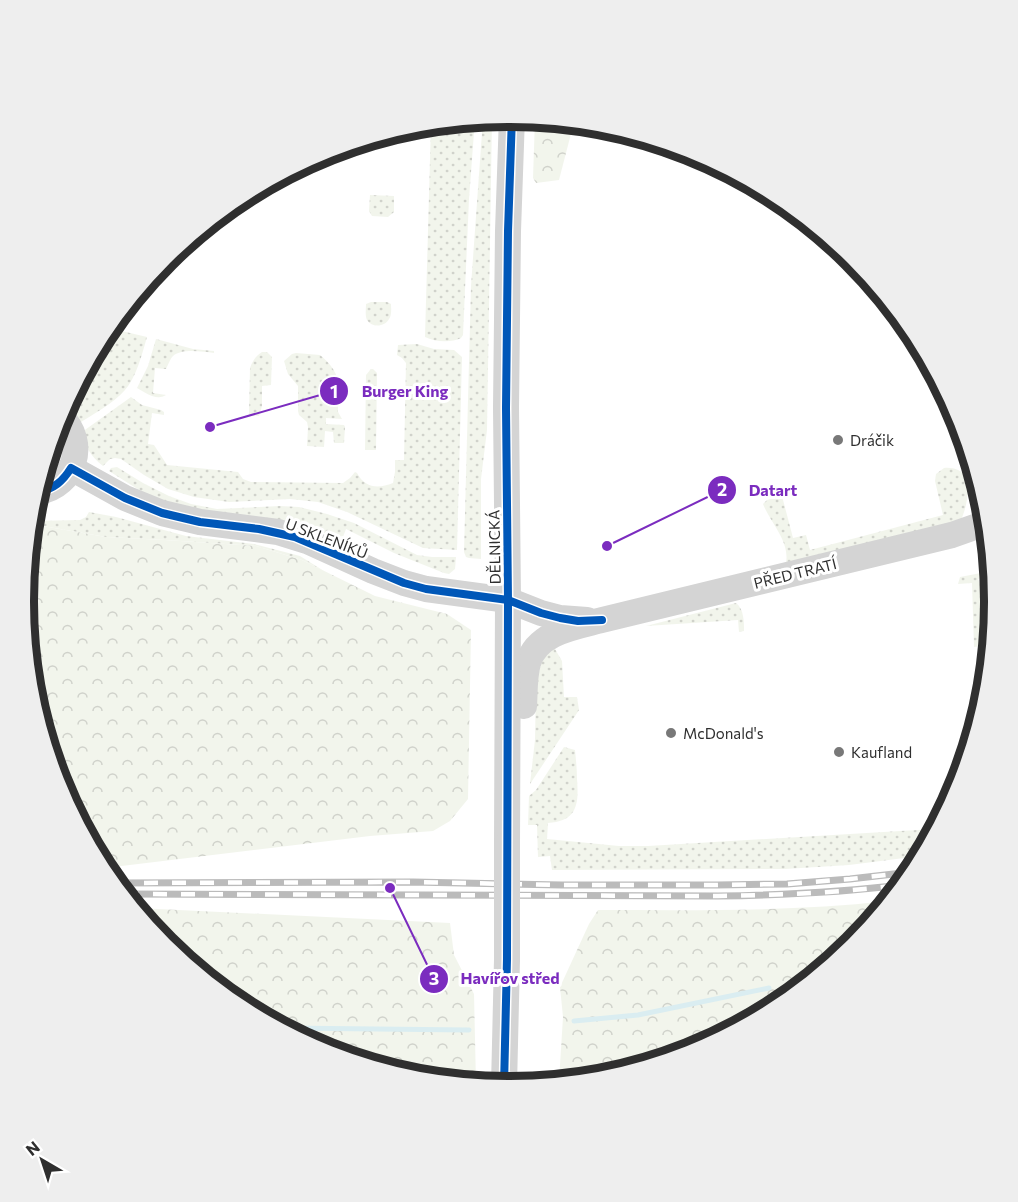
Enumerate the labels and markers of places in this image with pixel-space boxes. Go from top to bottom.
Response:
callout: Burger King [319,374,460,408]
place label: Dráčik [850,431,894,449]
marker: Dráčik [831,433,845,447]
callout: Datart [707,473,809,507]
place label: McDonald's [683,724,764,742]
marker: McDonald's [664,726,678,740]
place label: Kaufland [851,743,912,761]
marker: Kaufland [832,745,846,759]
callout: Havířov střed [419,962,572,996]

